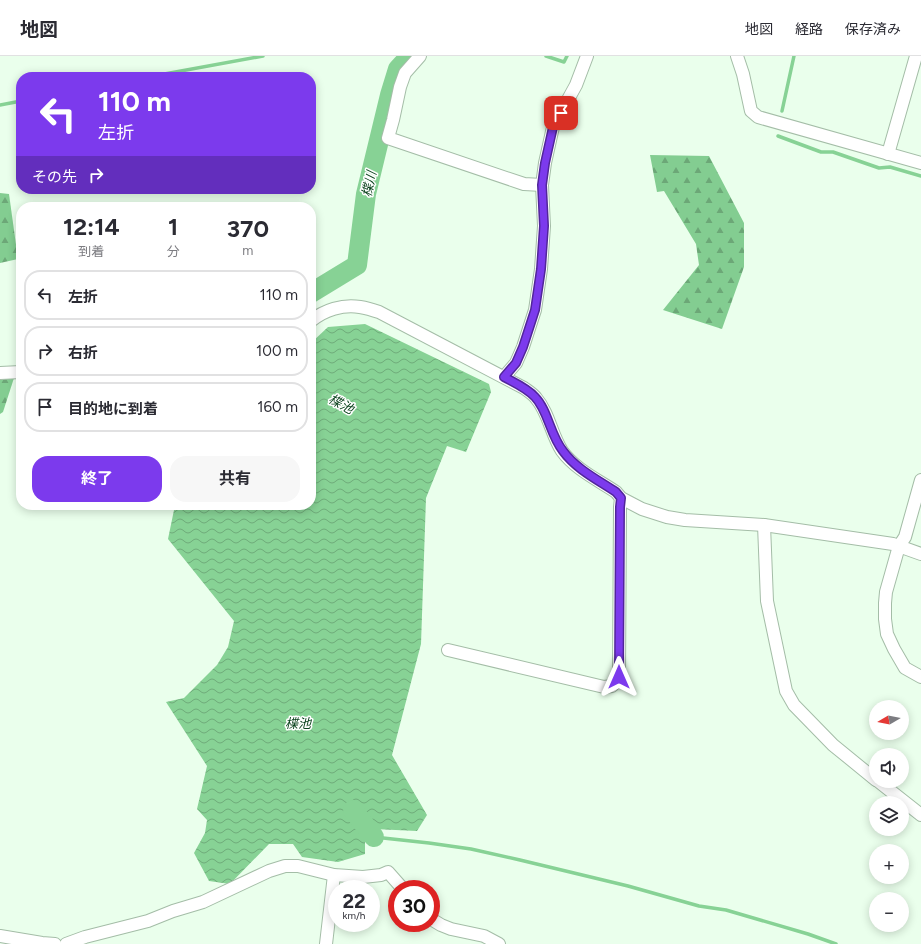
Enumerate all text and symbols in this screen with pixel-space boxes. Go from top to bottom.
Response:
text: 地図 [20,18,58,41]
text: 地図 [745,21,773,38]
text: 経路 [795,21,823,38]
text: 保存済み [845,21,901,38]
text: 110 m [98,84,171,118]
icon: left [32,88,84,140]
pin [544,96,578,130]
icon: arrive [550,102,572,124]
text: 左折 [98,122,134,144]
icon: right [85,164,107,186]
text: その先 [32,168,77,186]
water label: 楪川 [359,168,379,198]
text: 12:14 [63,212,120,241]
text: 1 [168,212,178,241]
text: 370 [227,214,269,243]
text: m [242,243,253,258]
text: 到着 [78,244,104,259]
text: 分 [167,244,180,259]
icon: left [34,284,56,306]
text: 110 m [260,286,298,304]
text: 左折 [68,288,98,306]
icon: right [34,340,56,362]
text: 100 m [256,342,298,360]
text: 右折 [68,344,98,362]
water label: 楪池 [326,391,358,418]
icon: arrive [34,396,56,418]
text: 160 m [257,398,298,416]
text: 目的地に到着 [68,400,158,418]
button: 終了 [32,456,162,502]
button: 共有 [170,456,300,502]
position arrow [598,656,640,698]
north arrow [869,700,909,740]
map controls [869,700,909,932]
water label: 楪池 [285,716,313,731]
button: sound [869,748,909,788]
button: layers [869,796,909,836]
button: + [869,844,909,884]
speed limit sign: 30 [388,880,440,932]
text: 22 [342,889,366,913]
button: − [869,892,909,932]
text: km/h [343,909,365,922]

